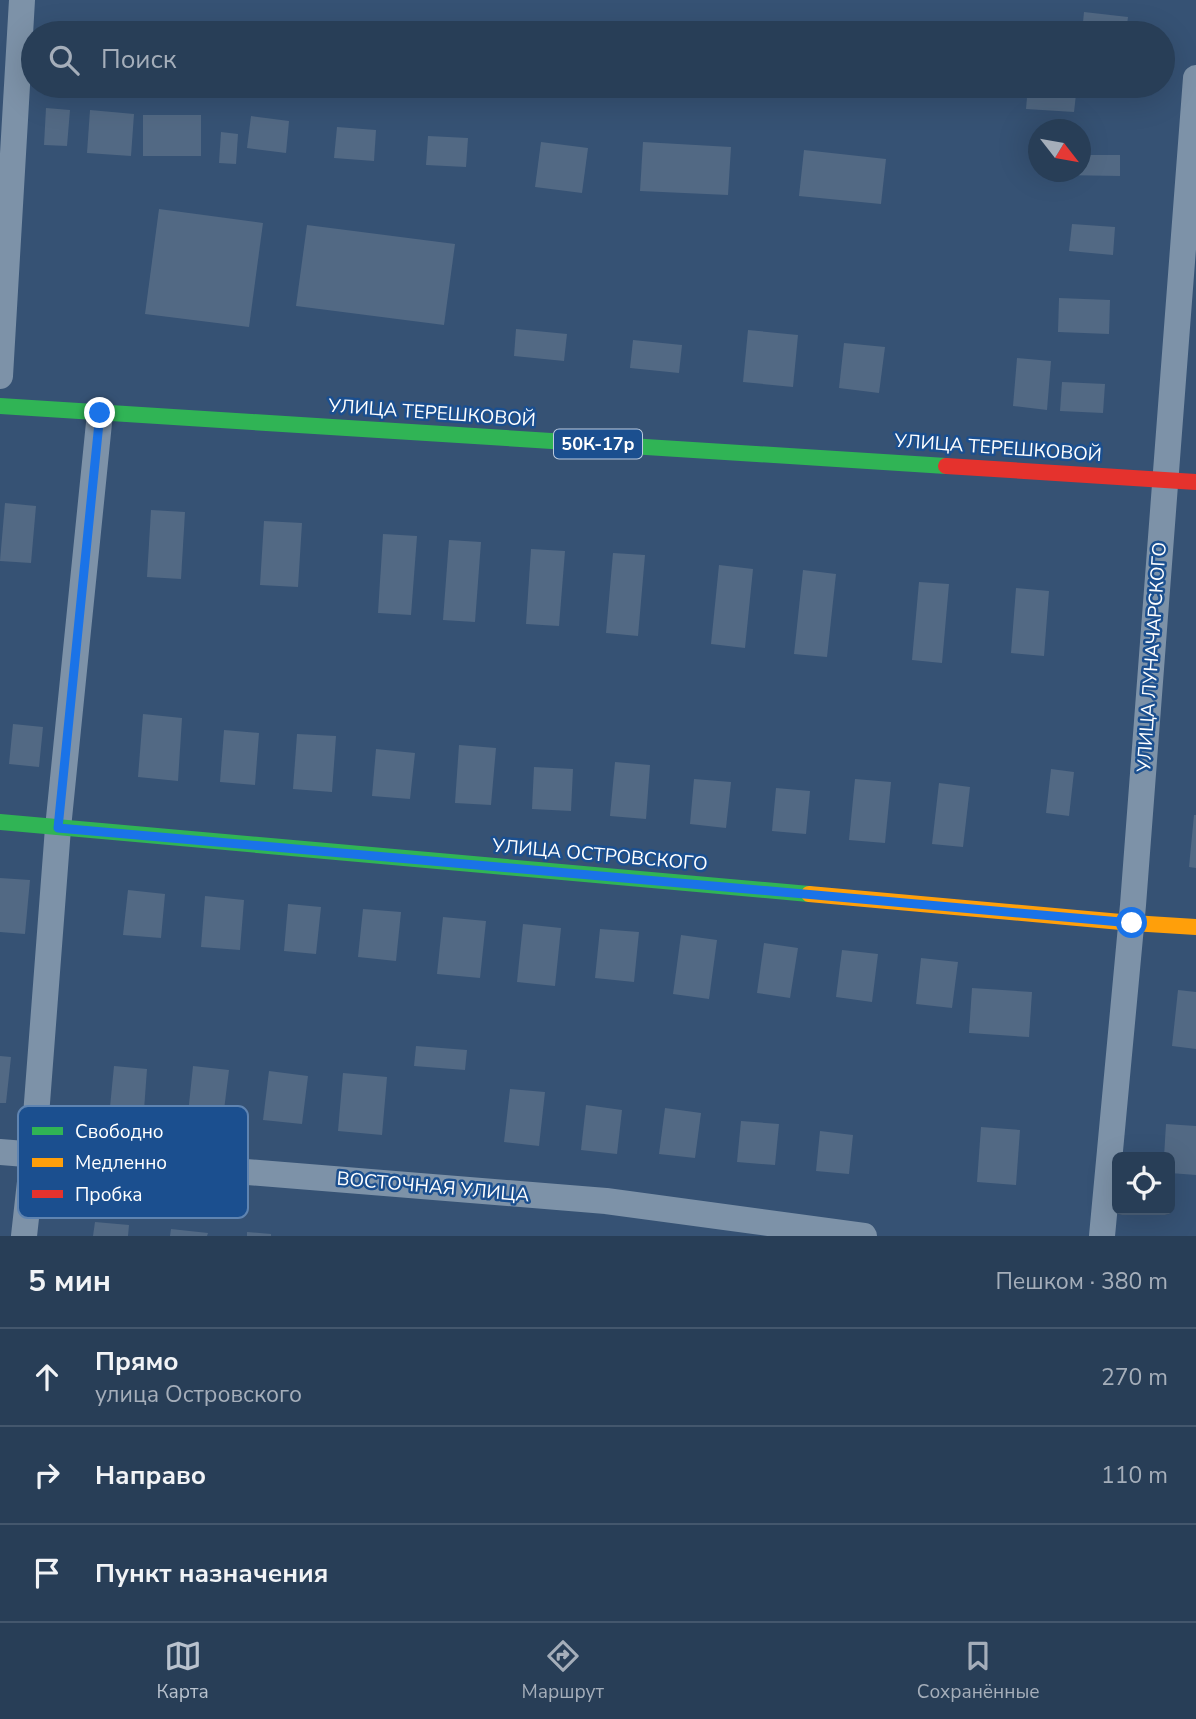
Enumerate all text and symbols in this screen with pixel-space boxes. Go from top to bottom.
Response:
search box [21,21,1175,98]
icon: search [45,41,83,79]
text: Поиск [101,42,177,77]
north arrow [1028,119,1091,182]
street label: УЛИЦА ТЕРЕШКОВОЙ [326,393,537,433]
route end [84,397,115,428]
street label: УЛИЦА ТЕРЕШКОВОЙ [892,428,1103,468]
road number: 50К-17р [554,430,642,458]
street label: УЛИЦА ЛУНАЧАРСКОГО [1131,541,1173,774]
street label: УЛИЦА ОСТРОВСКОГО [490,833,709,877]
route start [1116,907,1147,938]
legend [18,1106,248,1218]
text: Свободно [75,1119,164,1145]
text: Медленно [75,1150,167,1176]
map controls [1112,1152,1175,1215]
button: locate [1112,1152,1175,1215]
street label: ВОСТОЧНАЯ УЛИЦА [336,1166,531,1208]
text: Пробка [75,1182,142,1208]
text: 5 мин [28,1261,111,1302]
text: Пешком · 380 m [995,1266,1168,1297]
text: Прямо [95,1344,179,1379]
icon: ahead [28,1358,66,1396]
text: 270 m [1101,1362,1168,1393]
text: улица Островского [95,1379,302,1410]
icon: right [28,1456,66,1494]
text: Направо [95,1458,206,1493]
text: 110 m [1101,1460,1168,1491]
icon: arrive [28,1554,66,1592]
text: Пункт назначения [95,1556,328,1591]
tab: Карта [156,1637,209,1705]
tab: Маршрут [522,1637,604,1705]
tab: Сохранённые [917,1637,1040,1705]

